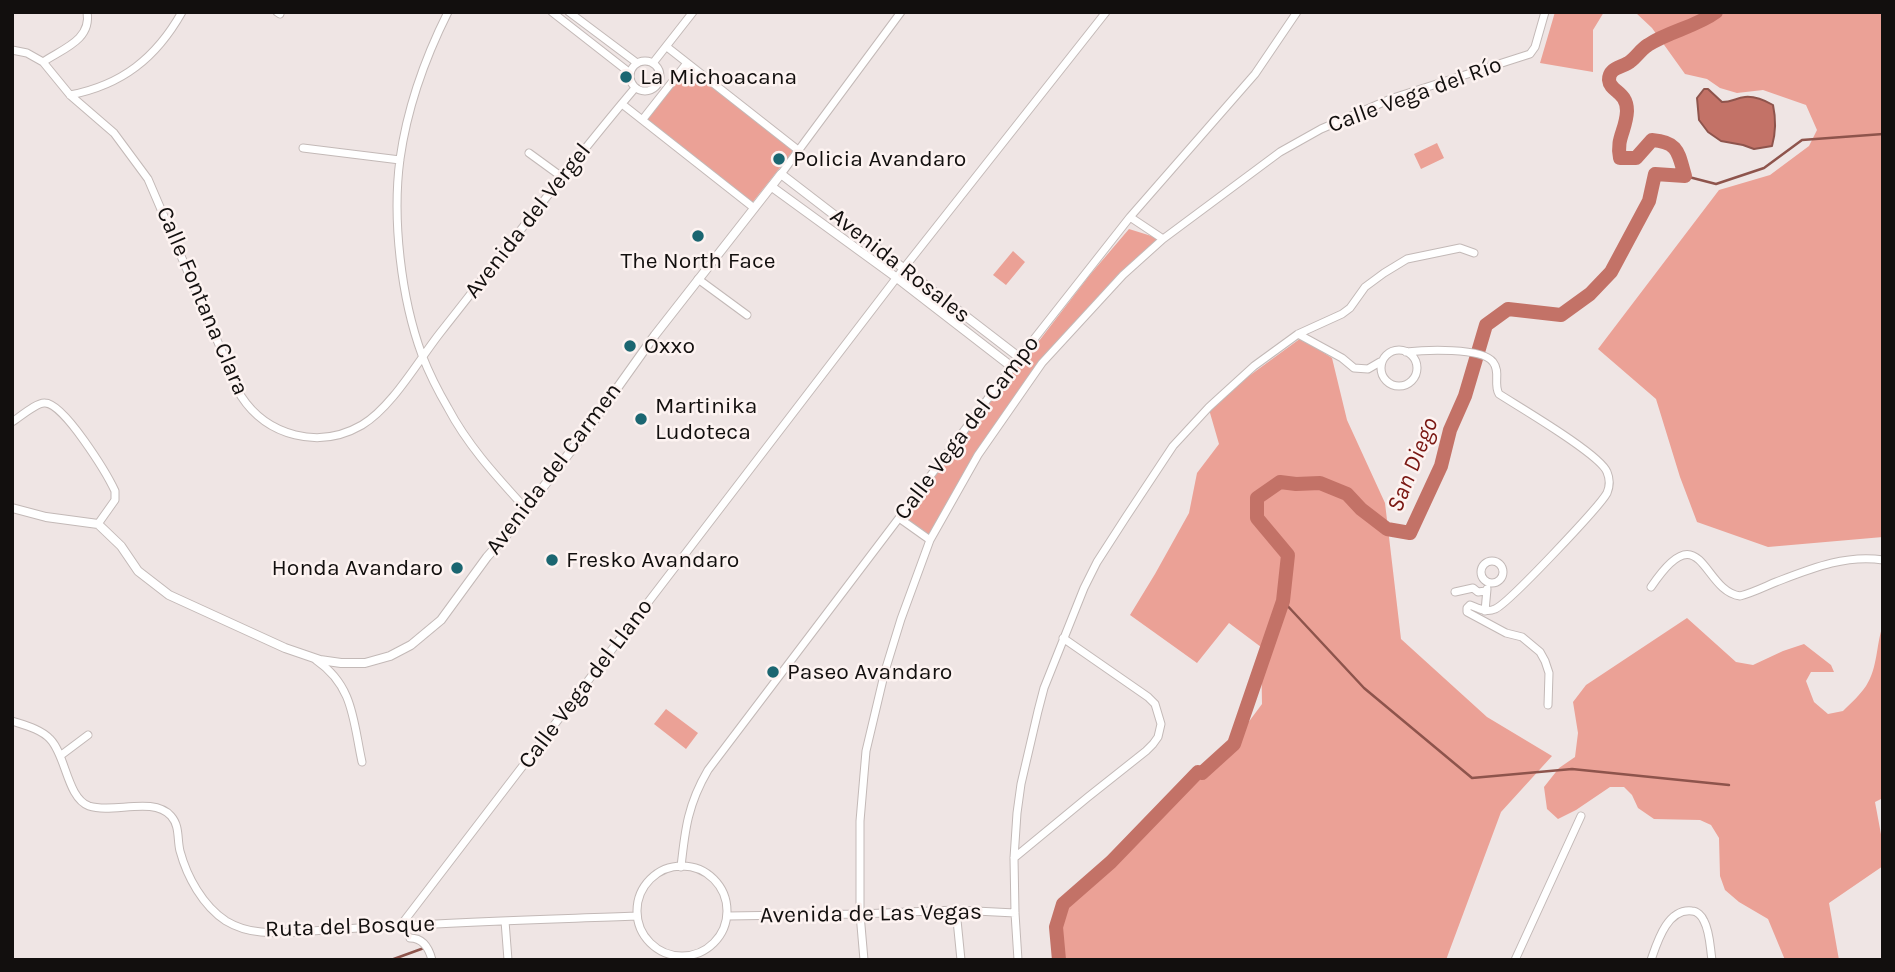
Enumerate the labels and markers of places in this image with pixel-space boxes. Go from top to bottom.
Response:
place label: La Michoacana [640,63,797,91]
marker: La Michoacana [618,69,634,85]
place label: Policia Avandaro [793,145,966,173]
marker: Policia Avandaro [771,151,787,167]
marker: The North Face [690,228,706,244]
place label: The North Face [620,247,776,275]
place label: Oxxo [644,332,695,360]
marker: Oxxo [622,338,638,354]
place label: Martinika Ludoteca [655,392,757,446]
marker: Martinika Ludoteca [633,411,649,427]
place label: Fresko Avandaro [566,546,739,574]
marker: Fresko Avandaro [544,552,560,568]
place label: Honda Avandaro [271,554,443,582]
marker: Honda Avandaro [449,560,465,576]
place label: Paseo Avandaro [787,658,952,686]
marker: Paseo Avandaro [765,664,781,680]

